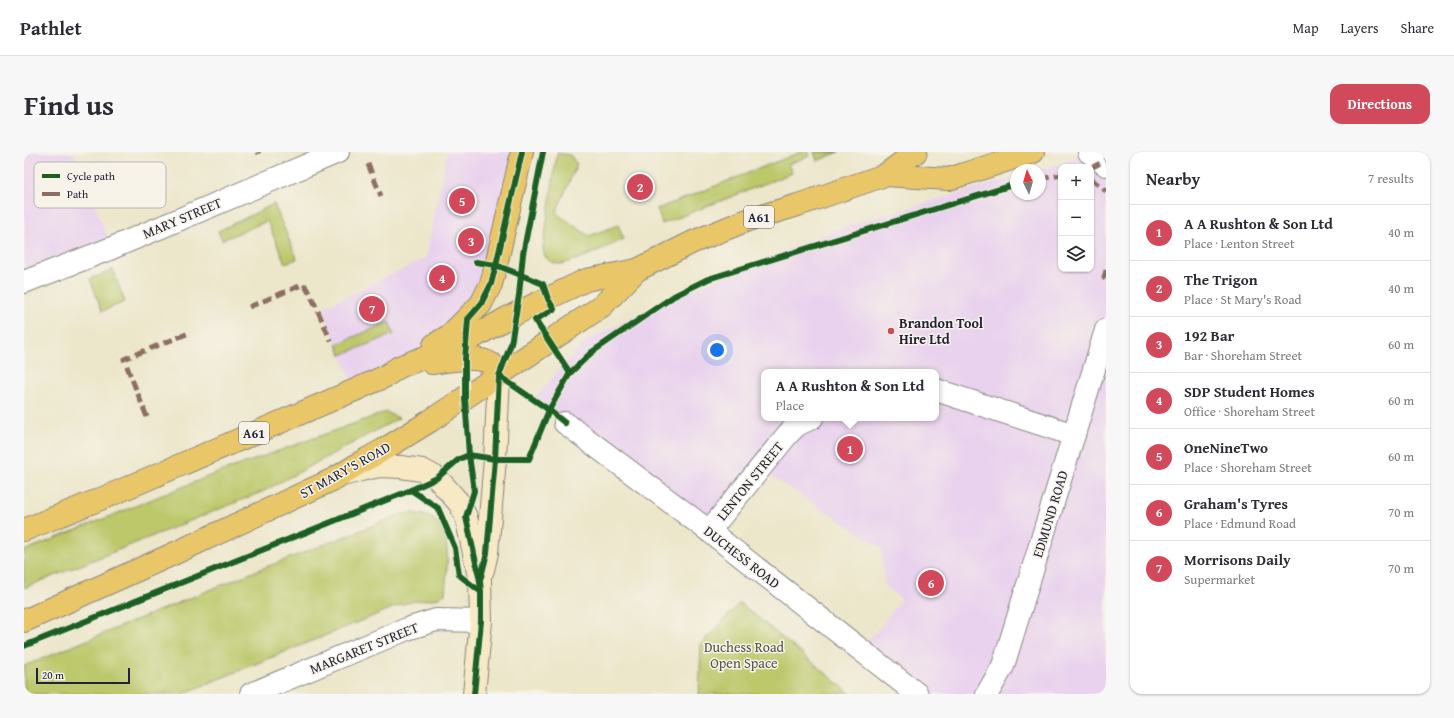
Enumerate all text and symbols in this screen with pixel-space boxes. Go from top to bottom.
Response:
text: Pathlet [20,14,82,42]
text: Map [1293,18,1319,38]
text: Layers [1341,18,1379,38]
text: Share [1401,18,1434,38]
text: Find us [24,84,114,125]
button: Directions [1330,84,1430,124]
legend [34,162,166,208]
north arrow [1010,164,1046,200]
map controls [1058,164,1094,272]
button: + [1058,164,1094,200]
text: Nearby [1146,166,1200,191]
text: Cycle path [67,168,116,184]
text: 7 results [1368,169,1414,188]
pin: 2 [627,172,653,202]
text: Path [67,186,89,202]
pin: 5 [449,186,475,216]
street label: MARY STREET [139,192,225,244]
button: − [1058,200,1094,236]
road number: A61 [744,206,774,228]
text: A A Rushton & Son Ltd [1184,213,1333,234]
text: 1 [1156,223,1162,242]
text: 40 m [1388,223,1414,242]
pin: 3 [458,226,484,256]
text: Place · Lenton Street [1184,234,1295,253]
button: layers [1058,236,1094,272]
pin: 4 [429,263,455,293]
text: The Trigon [1184,269,1258,290]
text: 2 [1156,279,1162,298]
text: 40 m [1388,279,1414,298]
text: Place · St Mary's Road [1184,290,1302,309]
pin: 7 [359,294,385,324]
place label: Brandon Tool Hire Ltd [899,313,984,349]
text: 192 Bar [1184,325,1234,346]
marker: Brandon Tool Hire Ltd [886,326,896,336]
text: 3 [1156,335,1162,354]
text: 60 m [1388,335,1414,354]
your location [707,340,727,360]
text: Bar · Shoreham Street [1184,346,1302,365]
popup [761,369,939,421]
text: A A Rushton & Son Ltd [776,375,924,396]
text: SDP Student Homes [1184,381,1315,402]
text: 4 [1156,391,1162,410]
text: 60 m [1388,391,1414,410]
text: Place [776,396,804,415]
text: Office · Shoreham Street [1184,402,1315,421]
road number: A61 [239,422,269,444]
pin: 1 [837,434,863,464]
street label: ST MARY'S ROAD [296,437,394,503]
street label: LENTON STREET [712,437,788,525]
text: OneNineTwo [1184,437,1268,458]
text: 5 [1156,447,1162,466]
text: 60 m [1388,447,1414,466]
text: Place · Shoreham Street [1184,458,1312,477]
street label: EDMUND ROAD [1027,468,1073,560]
text: Graham's Tyres [1184,493,1288,514]
text: 6 [1156,503,1162,522]
text: 70 m [1388,503,1414,522]
text: Place · Edmund Road [1184,514,1296,533]
street label: DUCHESS ROAD [700,521,784,593]
text: Morrisons Daily [1184,549,1291,570]
text: 7 [1156,559,1162,578]
text: 70 m [1388,559,1414,578]
pin: 6 [918,568,944,598]
text: Supermarket [1184,570,1255,589]
street label: MARGARET STREET [307,617,421,679]
park label: Duchess Road Open Space [704,637,785,673]
scale bar [36,666,130,685]
text: 20 m [42,667,64,683]

